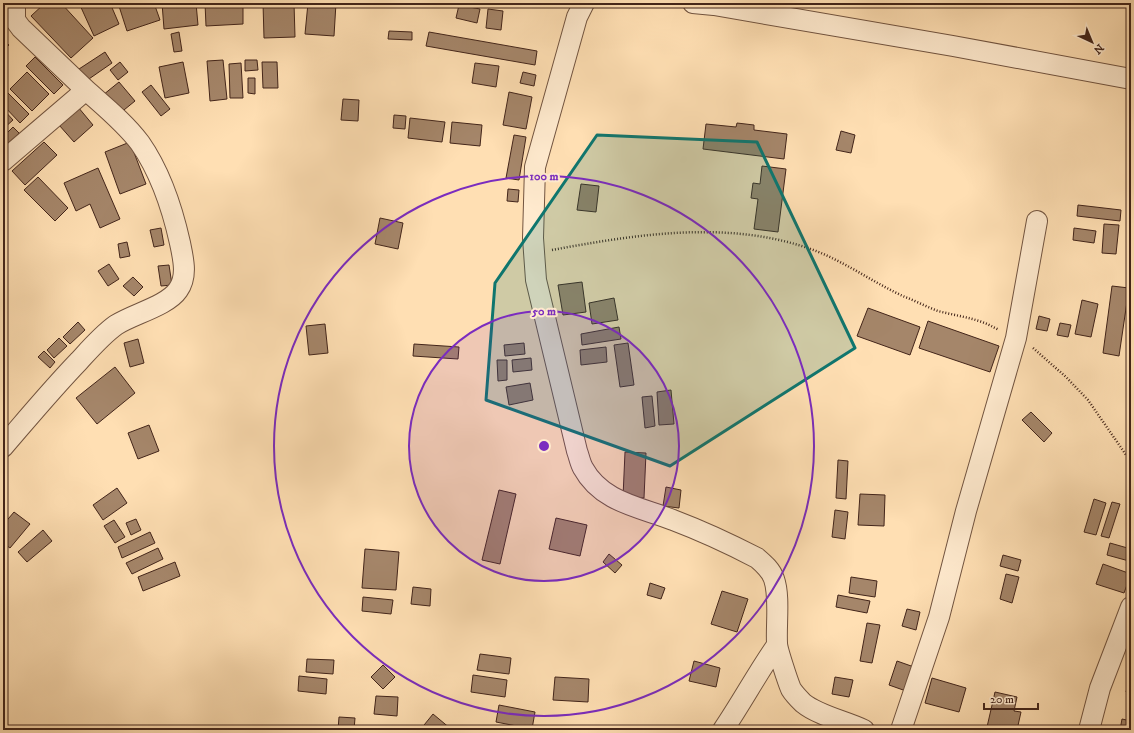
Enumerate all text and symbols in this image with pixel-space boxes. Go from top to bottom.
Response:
north arrow [1072,22,1112,62]
text: N [1090,40,1106,57]
text: 100 m [530,169,558,184]
text: 50 m [531,304,556,319]
centre of rings [537,439,551,453]
scale bar [984,685,1038,711]
text: 20 m [990,692,1014,707]

